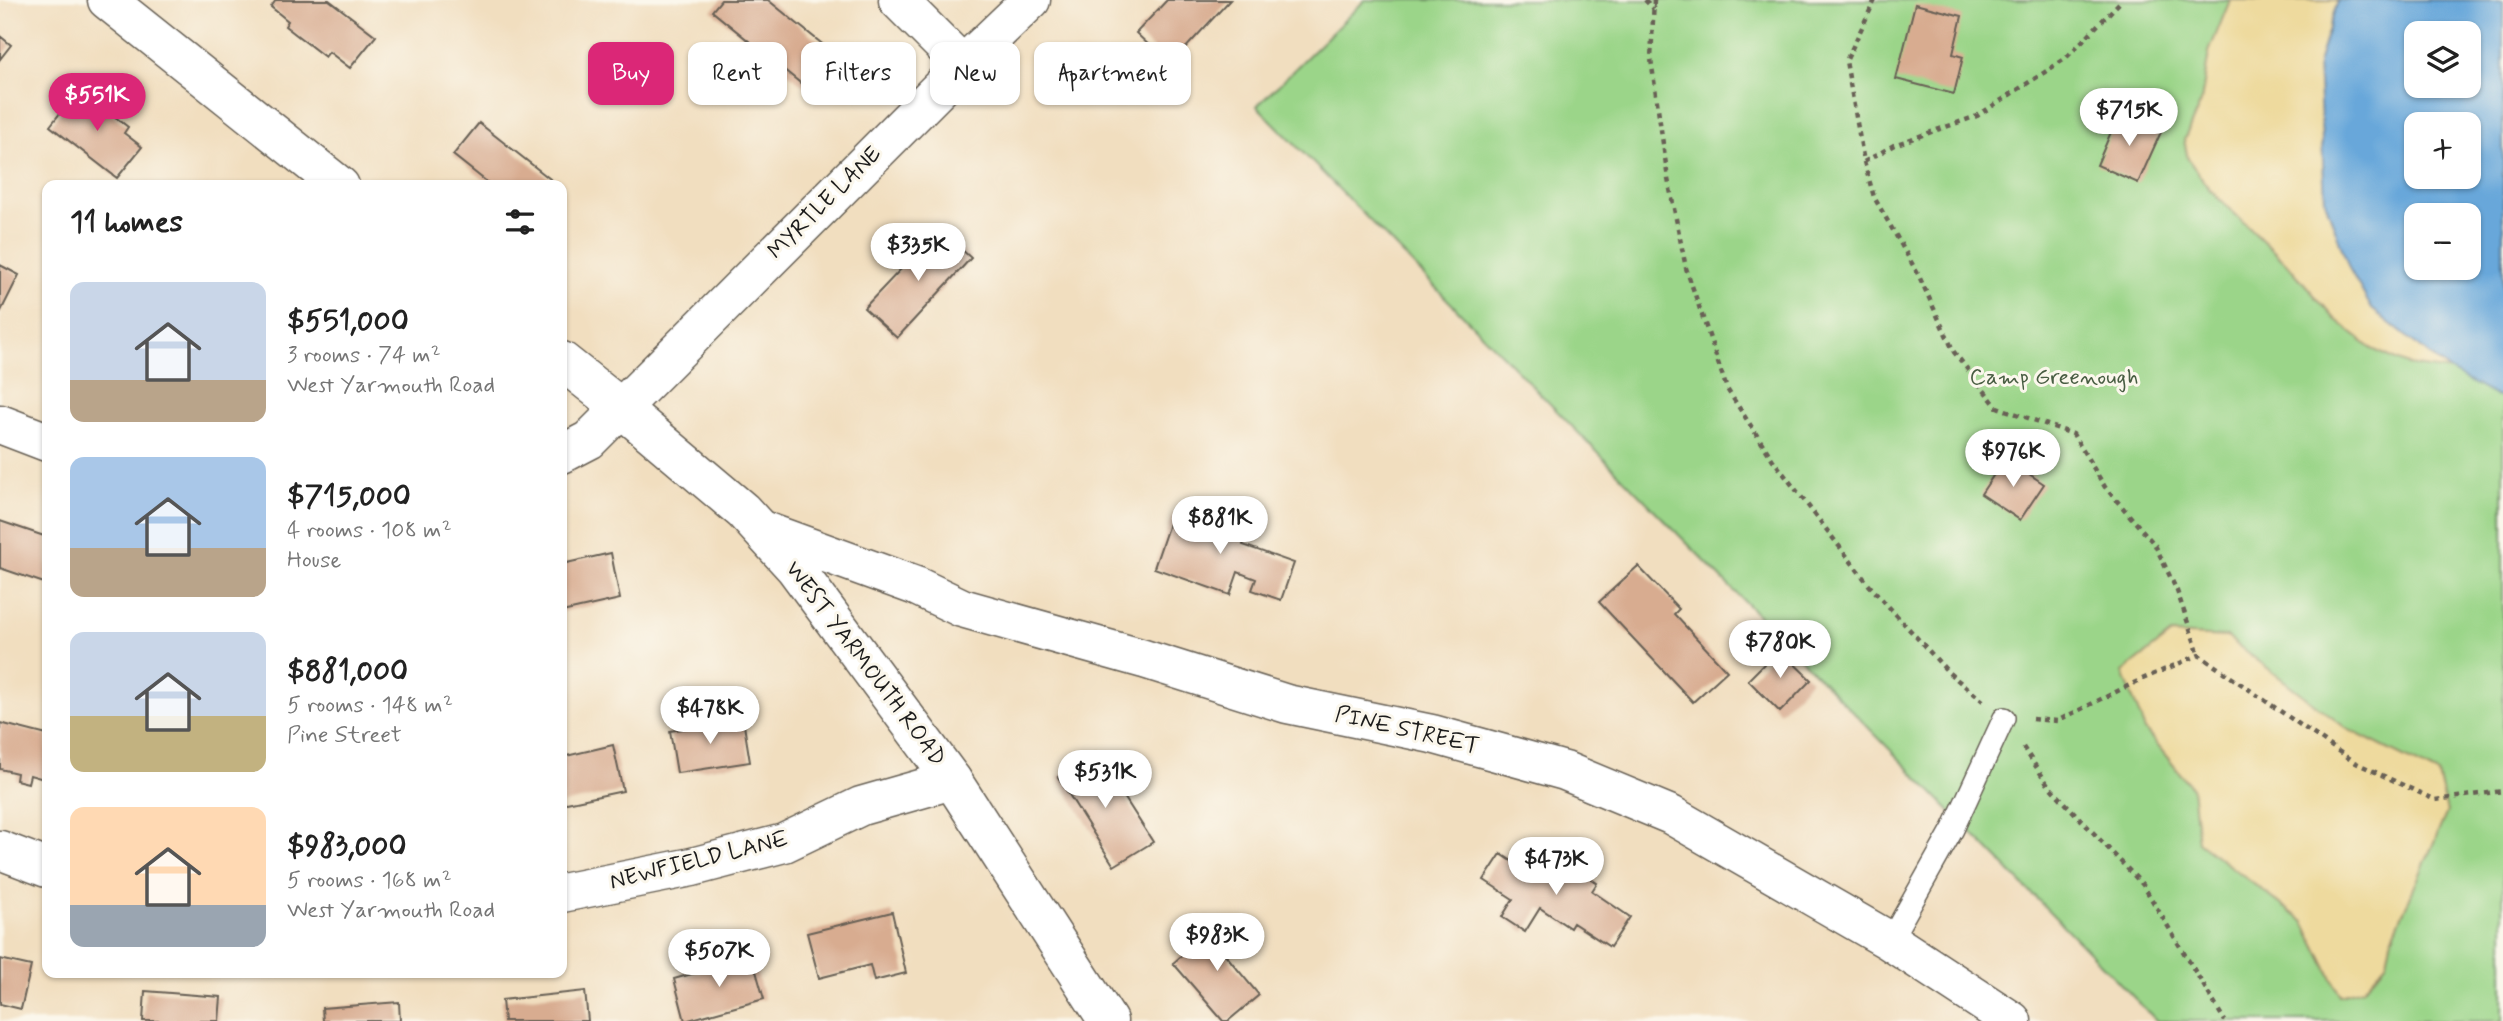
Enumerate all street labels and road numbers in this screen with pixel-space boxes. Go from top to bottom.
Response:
street label: MYRTLE LANE [762,140,888,266]
street label: WEST YARMOUTH ROAD [778,555,952,773]
street label: PINE STREET [1332,700,1482,762]
street label: NEWFIELD LANE [607,824,791,898]

